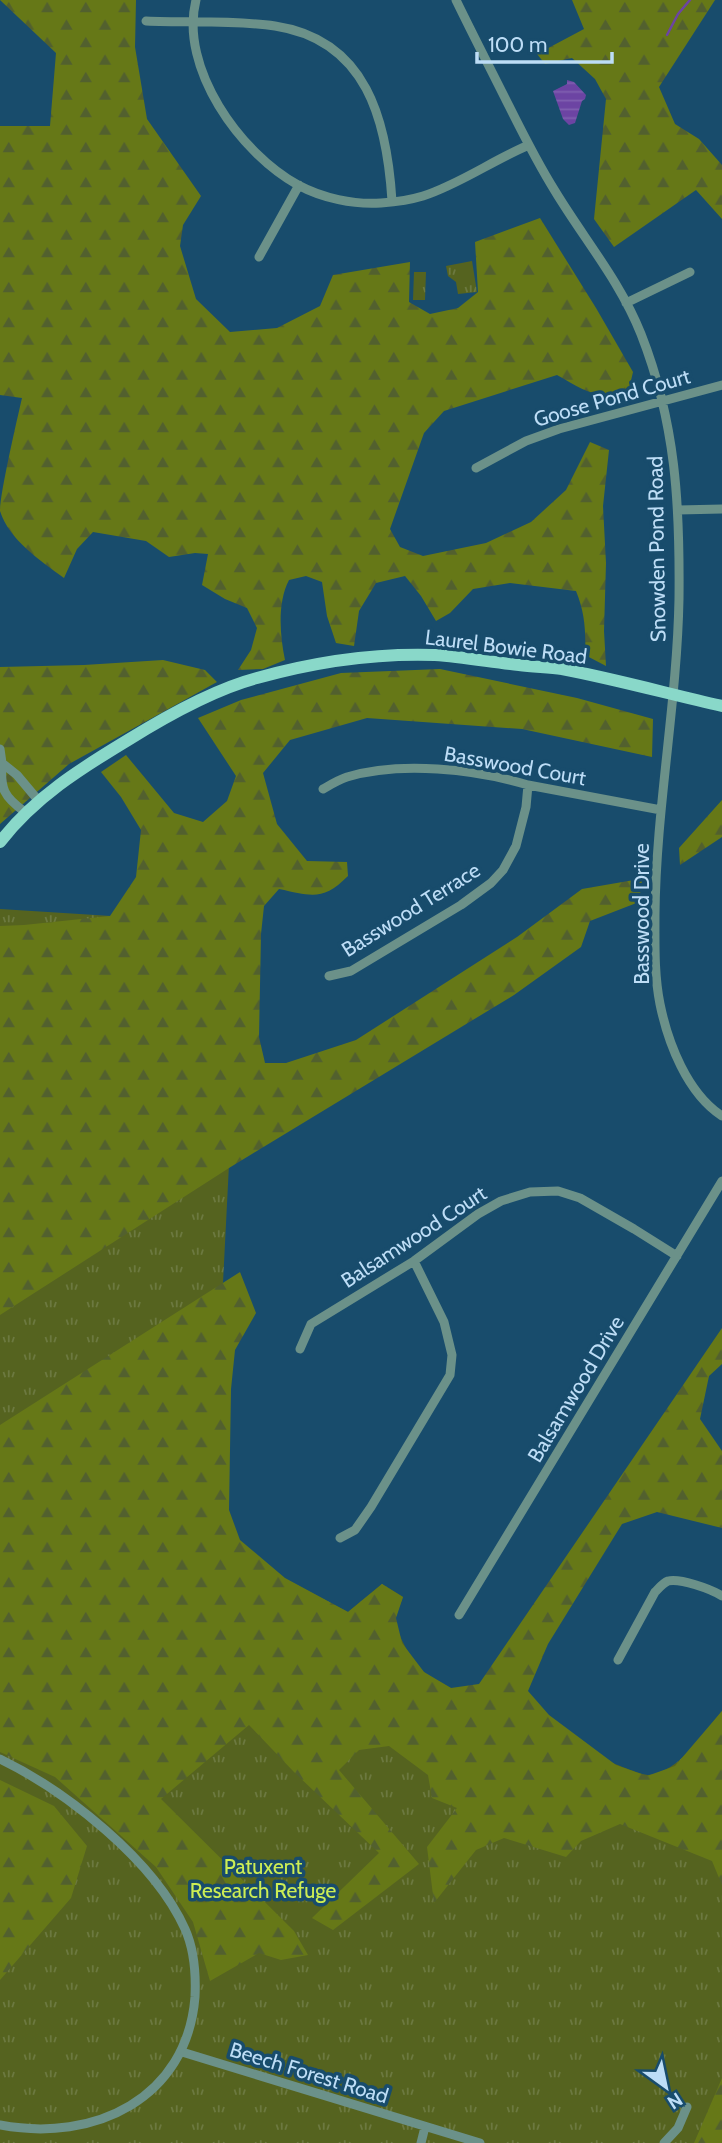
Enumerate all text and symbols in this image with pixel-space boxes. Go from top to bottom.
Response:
scale bar [477,21,612,65]
text: 100 m [488,32,547,57]
street label: Goose Pond Court [531,363,693,432]
street label: Snowden Pond Road [642,456,671,642]
street label: Laurel Bowie Road [424,624,589,669]
street label: Basswood Court [442,741,588,790]
street label: Basswood Drive [629,843,654,985]
street label: Basswood Terrace [337,857,485,962]
street label: Balsamwood Court [336,1180,491,1293]
street label: Balsamwood Drive [522,1311,629,1466]
park label: Patuxent Research Refuge [190,1854,337,1903]
street label: Beech Forest Road [227,2037,391,2109]
north arrow [631,2052,701,2122]
text: N [663,2088,687,2114]

